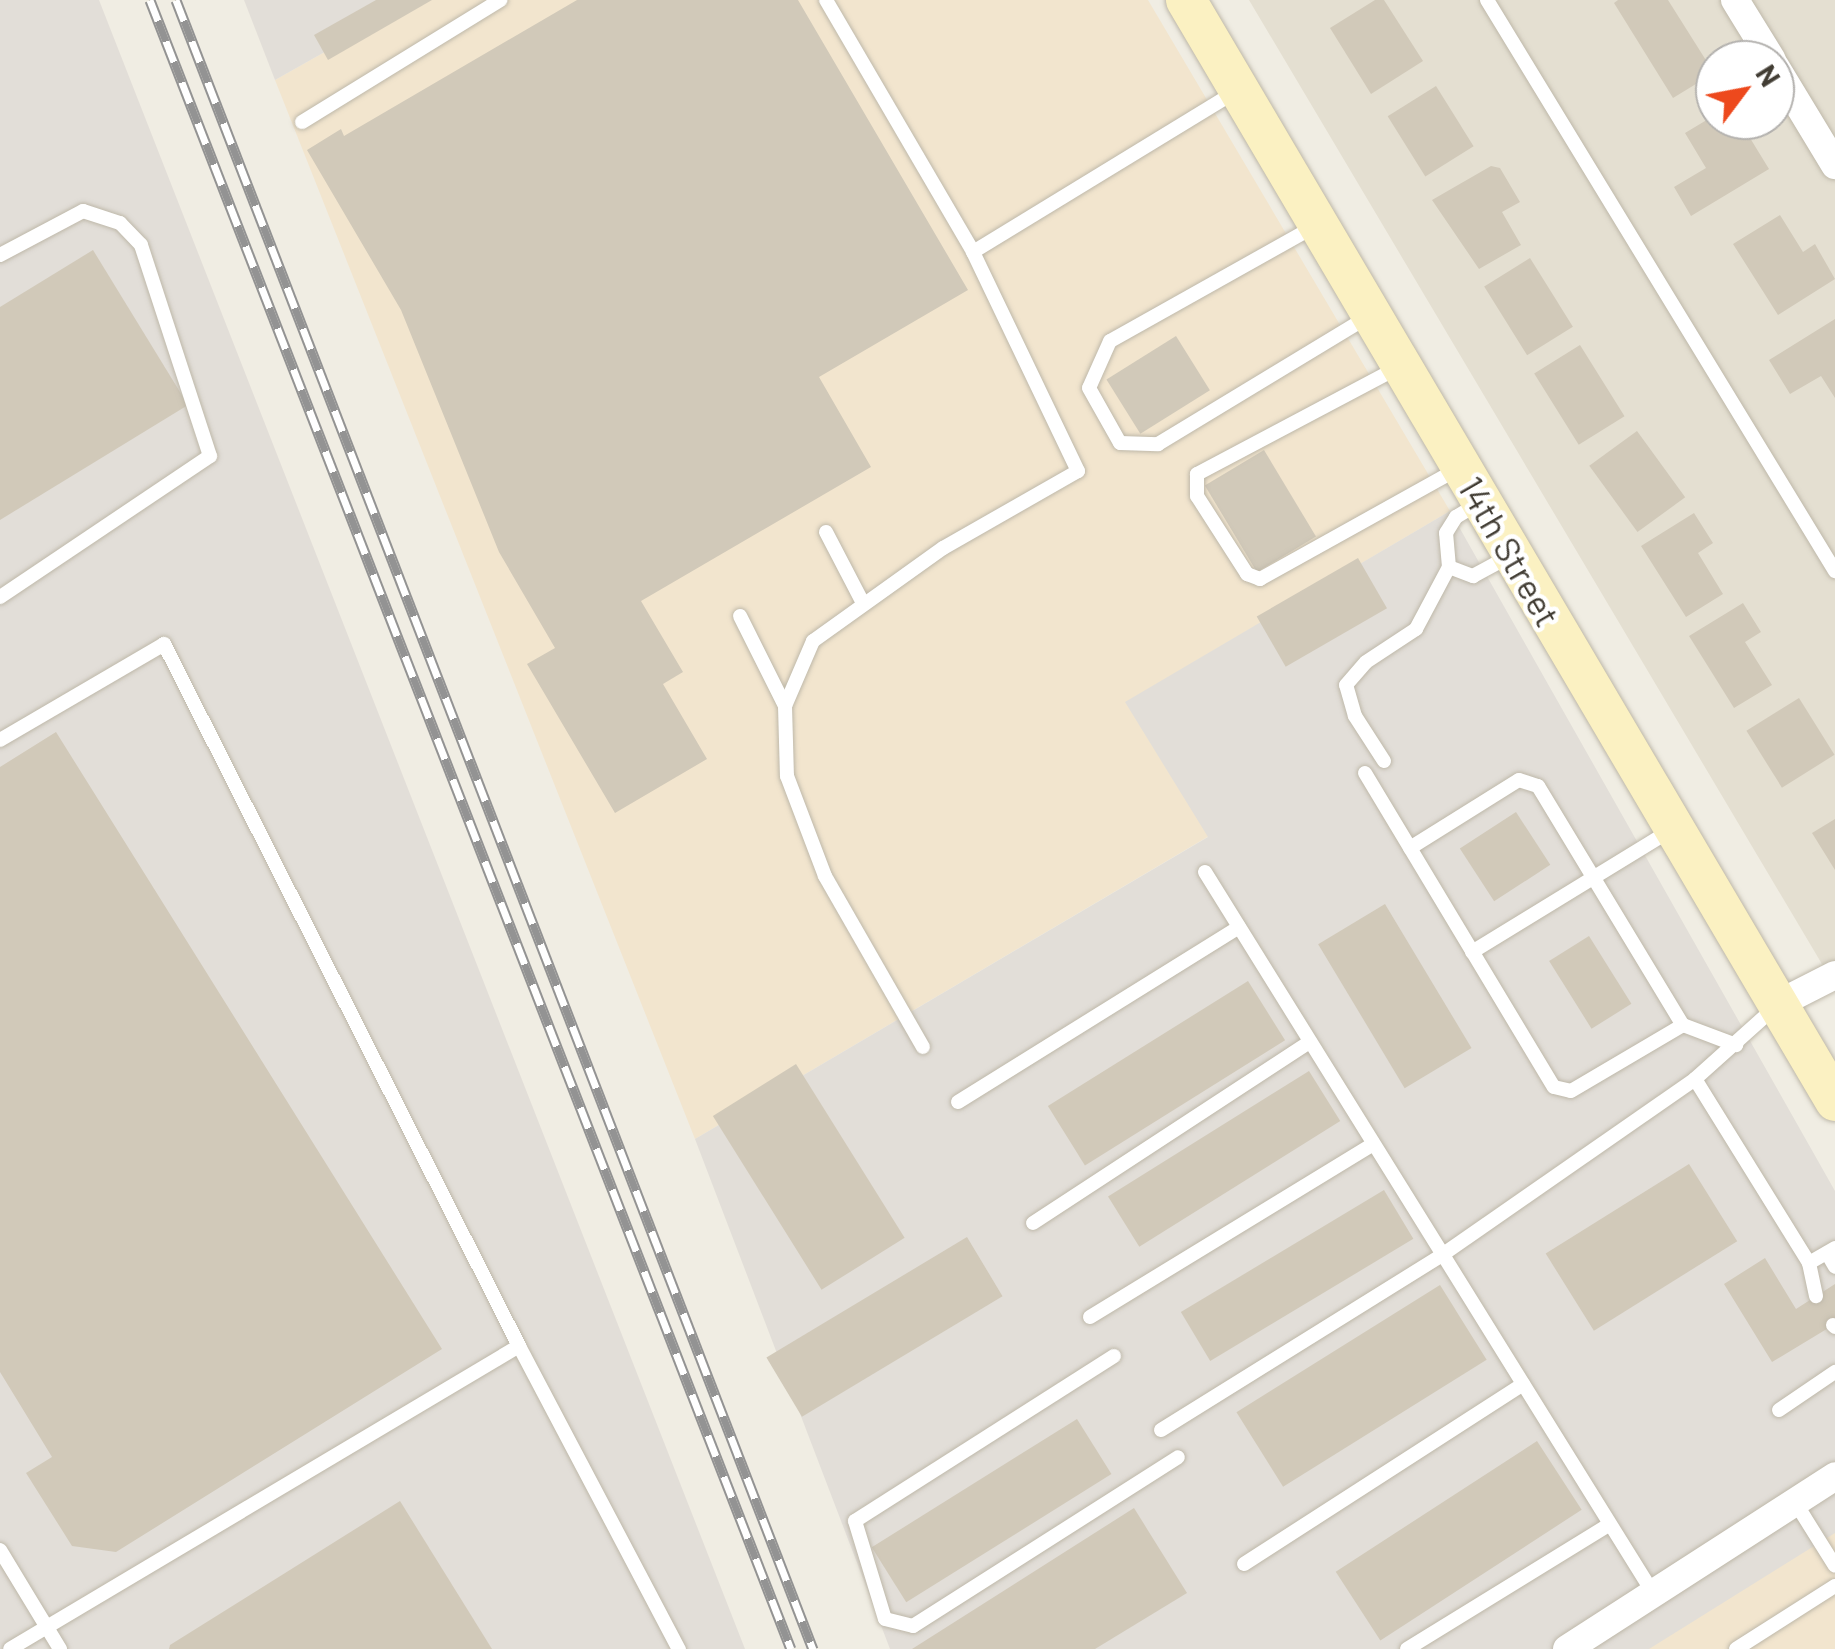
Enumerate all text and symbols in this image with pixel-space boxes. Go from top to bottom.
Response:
north arrow [1695,40,1795,140]
text: N [1749,58,1788,92]
street label: 14th Street [1450,469,1570,633]

